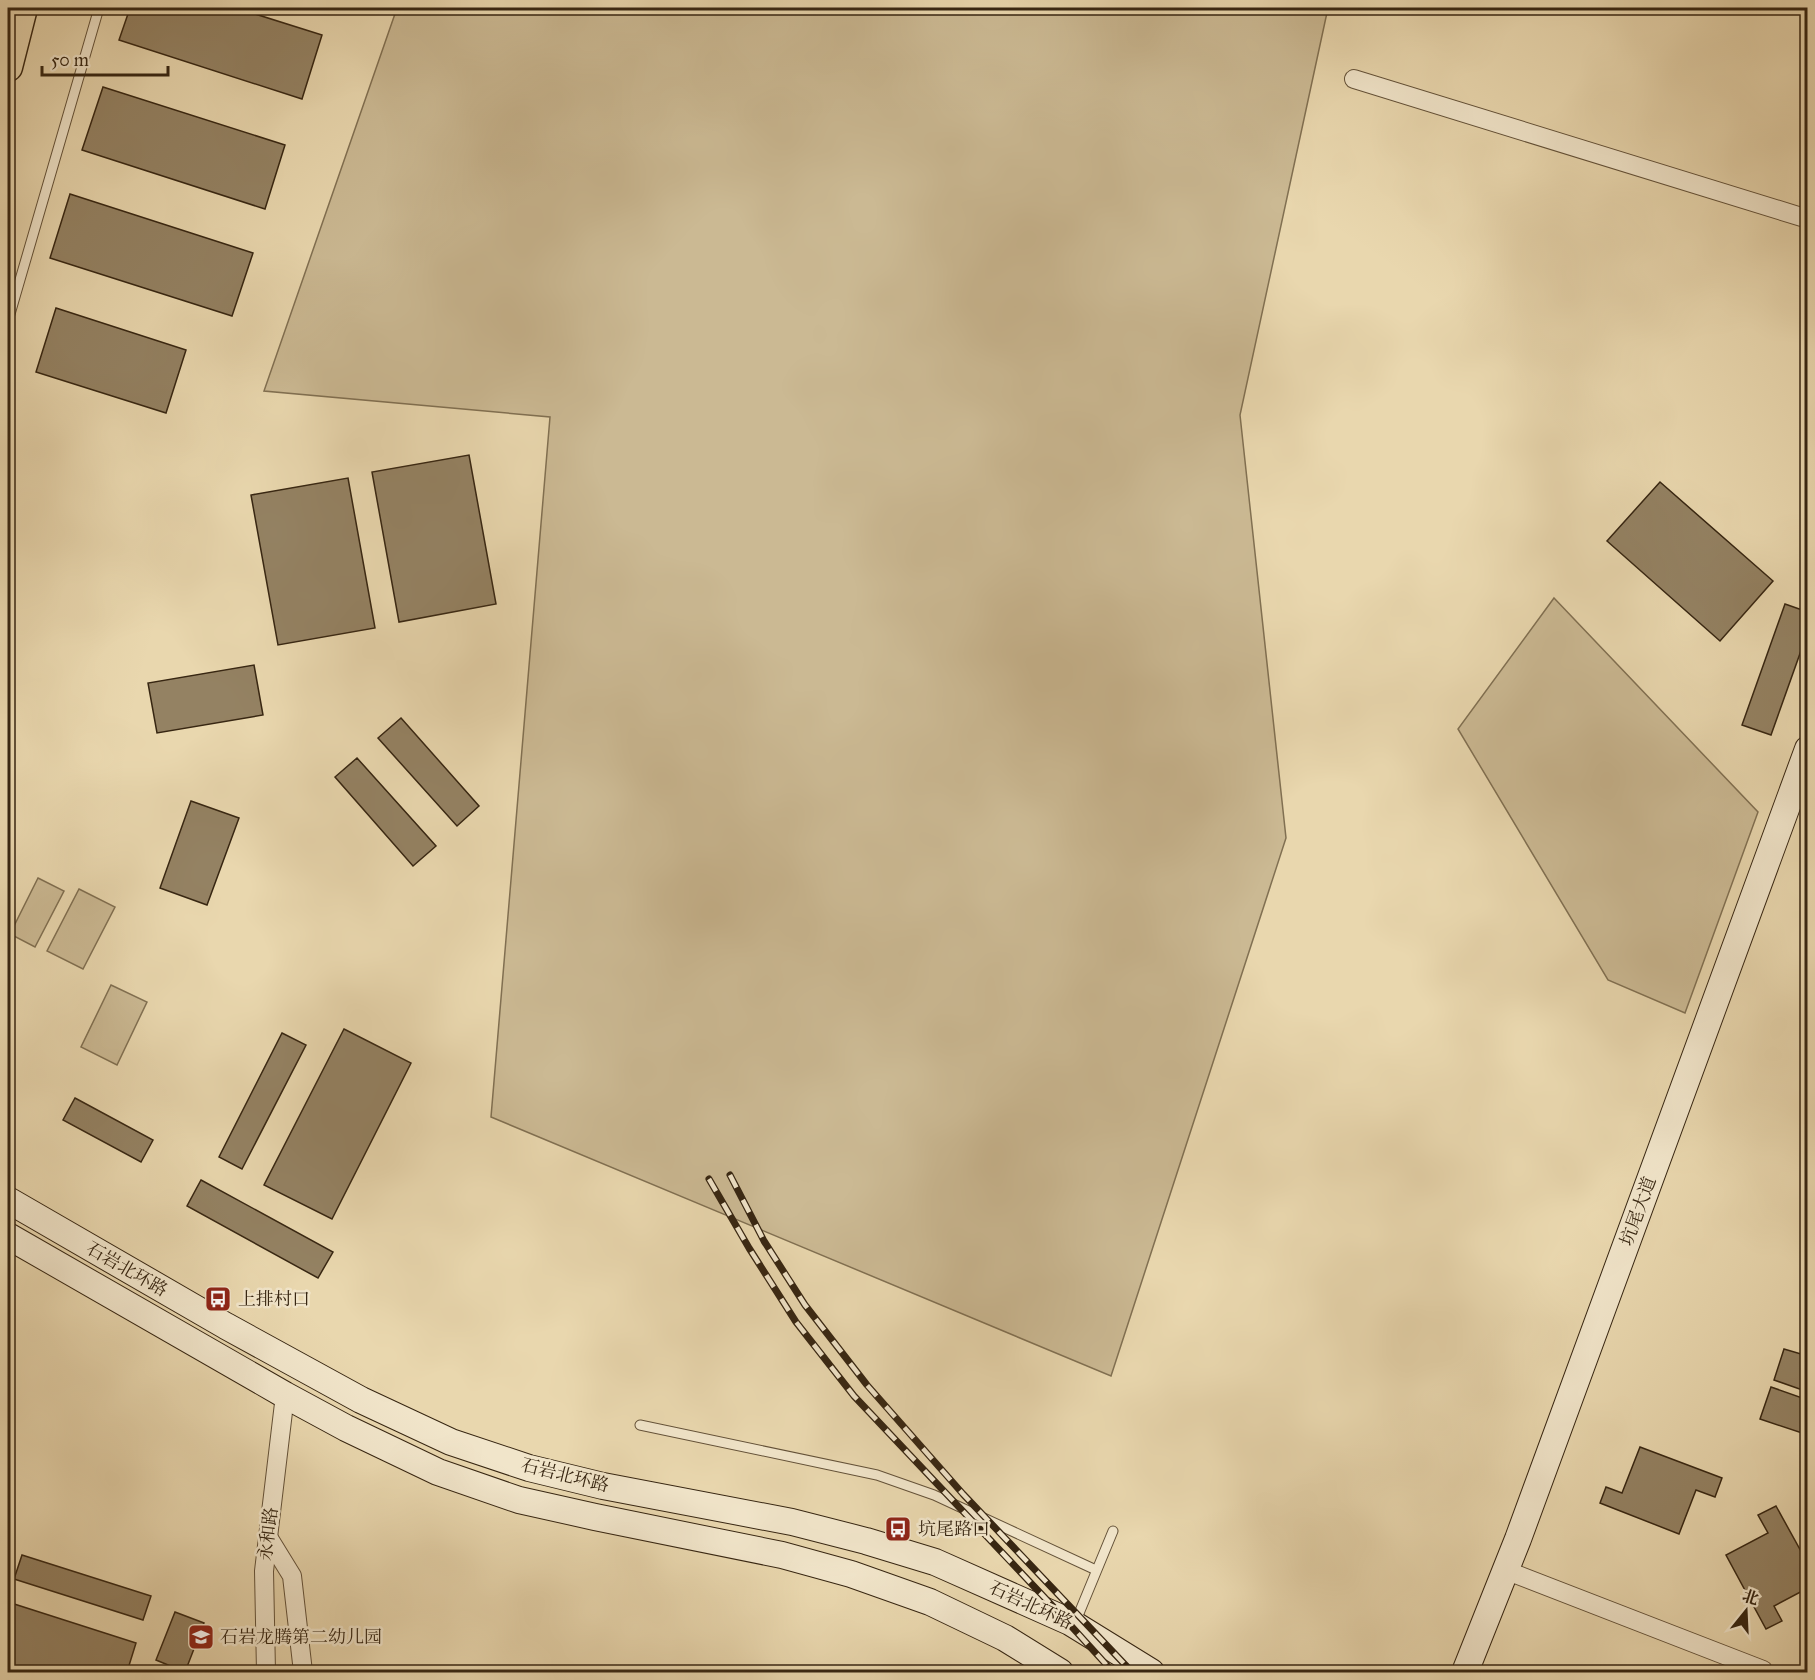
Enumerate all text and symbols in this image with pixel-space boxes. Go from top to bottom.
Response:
scale bar [42,39,168,77]
text: 50 m [51,49,89,71]
street label: 坑尾大道 [1615,1173,1661,1249]
street label: 石岩北环路 [83,1237,171,1301]
bus stop icon: 上排村口 [203,1284,233,1314]
place label: 上排村口 [238,1288,310,1310]
street label: 石岩北环路 [519,1453,611,1497]
street label: 永和路 [254,1506,282,1562]
bus stop icon: 坑尾路口 [883,1514,913,1544]
place label: 坑尾路口 [918,1518,990,1540]
street label: 石岩北环路 [986,1576,1076,1634]
north arrow [1716,1581,1776,1641]
text: 北 [1740,1586,1761,1609]
school or university icon: 石岩龙腾第二幼儿园 [186,1622,216,1652]
place label: 石岩龙腾第二幼儿园 [220,1626,382,1648]

